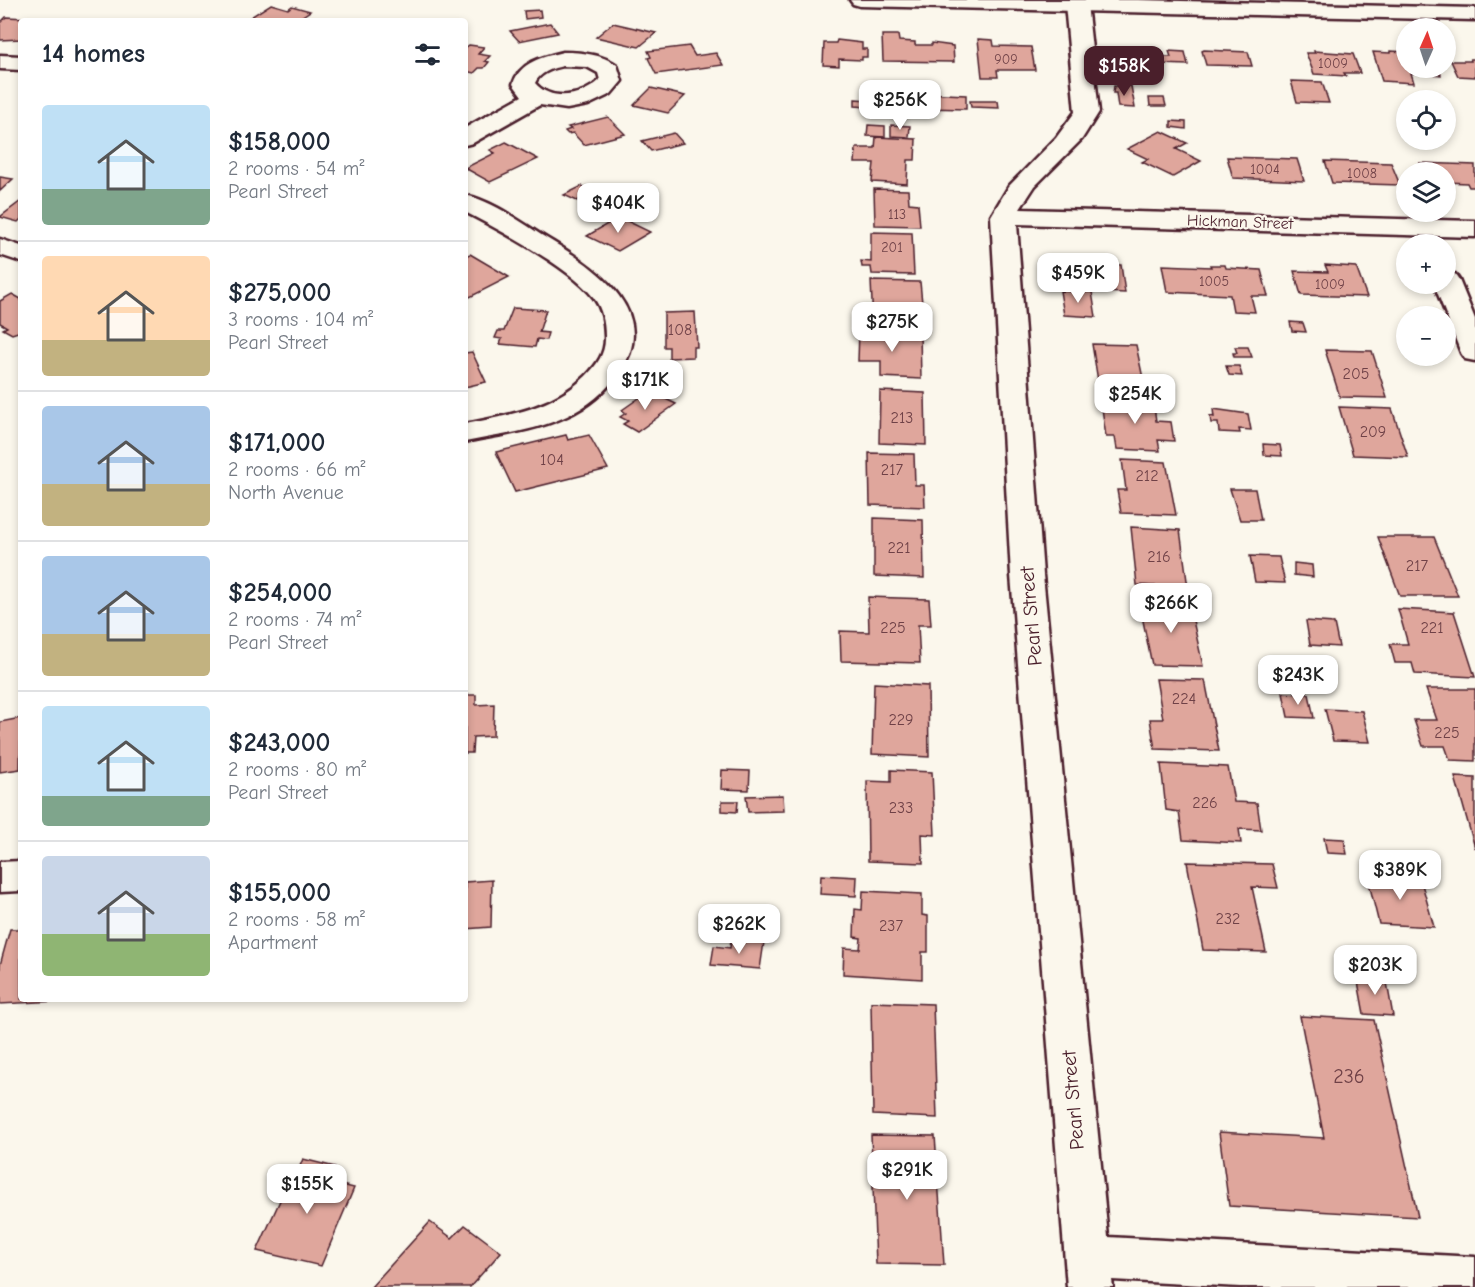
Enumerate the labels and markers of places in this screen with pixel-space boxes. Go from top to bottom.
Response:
pin: $158K [1082,46,1166,97]
pin: $256K [858,80,942,131]
pin: $404K [576,183,660,234]
pin: $459K [1036,253,1120,304]
pin: $275K [850,302,934,353]
pin: $171K [603,360,687,411]
pin: $254K [1093,374,1177,425]
pin: $266K [1129,583,1213,634]
pin: $243K [1256,655,1340,706]
pin: $389K [1358,850,1442,901]
pin: $262K [697,904,781,955]
pin: $203K [1333,945,1417,996]
pin: $291K [865,1150,949,1201]
pin: $155K [265,1164,349,1215]

